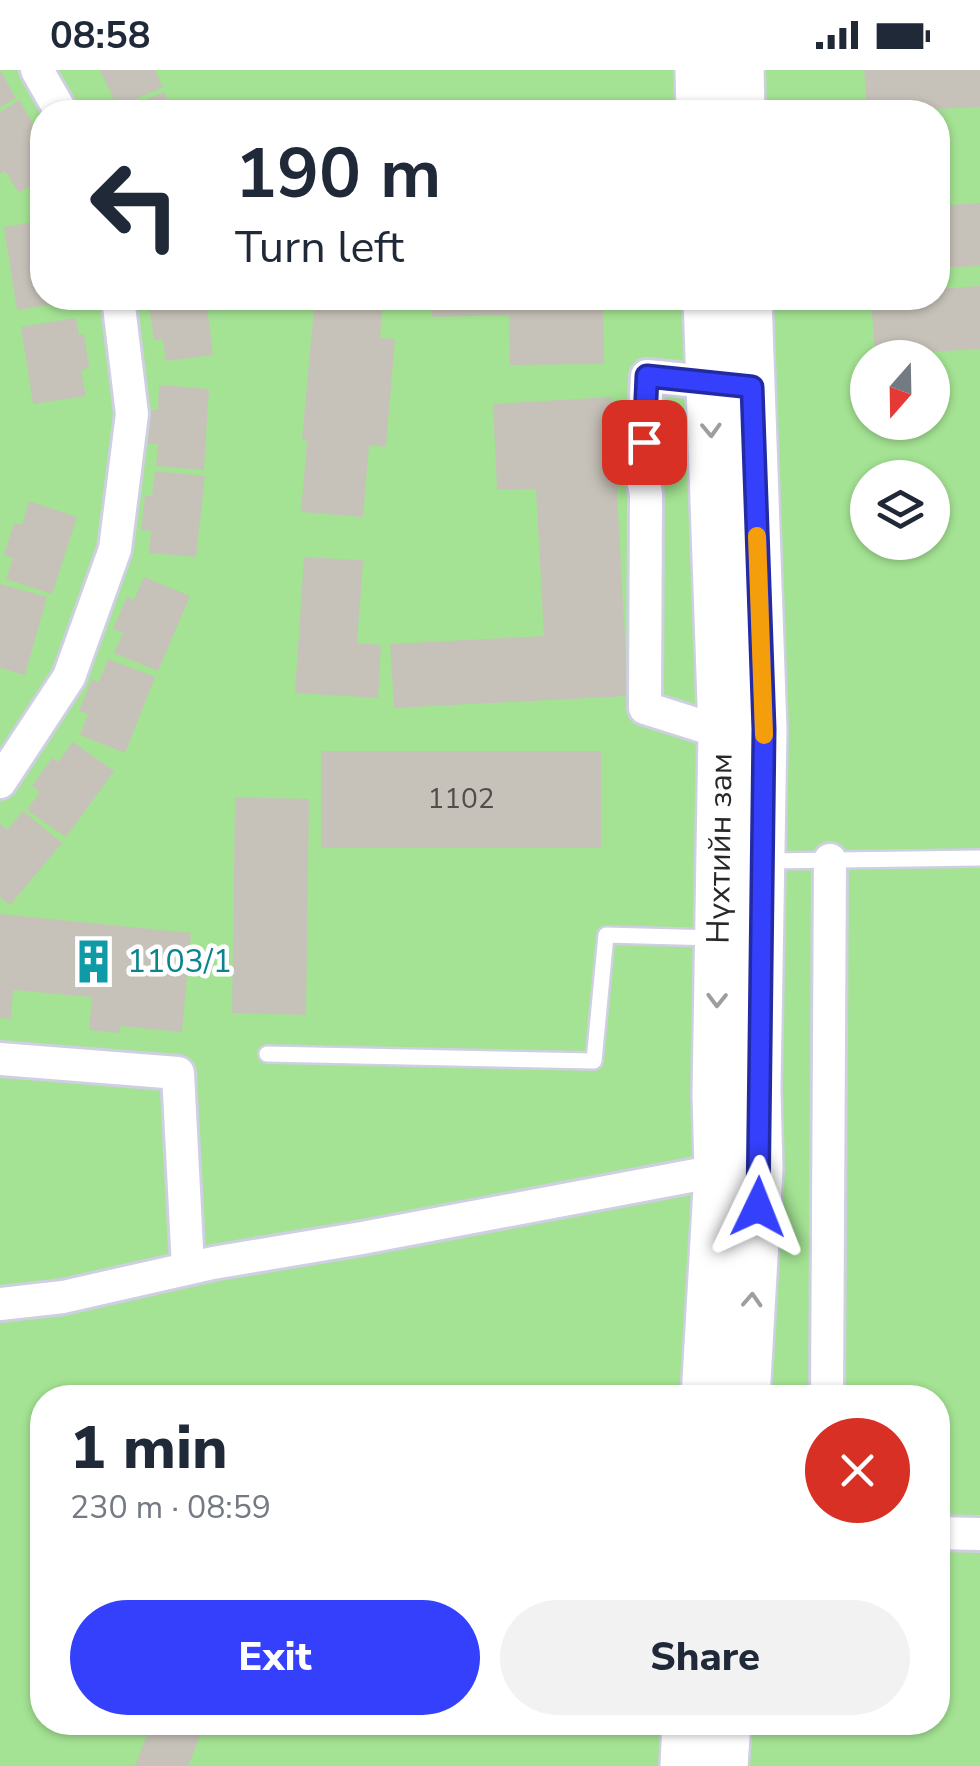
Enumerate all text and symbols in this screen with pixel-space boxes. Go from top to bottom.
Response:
text: 08:58 [50,10,151,61]
text: 190 m [235,126,441,222]
icon: left [70,140,200,270]
text: Turn left [235,217,404,278]
north arrow [850,340,950,440]
map controls [850,340,950,560]
pin [602,400,687,485]
icon: arrive [617,415,672,470]
one-way arrow [700,422,721,438]
button: layers [850,460,950,560]
street label: Нүхтийн зам [696,753,742,944]
house number: 1102 [427,780,495,818]
building icon: 1103/1 [70,937,118,985]
place label: 1103/1 [127,940,232,983]
one-way arrow [706,992,727,1008]
position arrow [706,1155,810,1259]
one-way arrow [741,1292,762,1308]
text: 1 min [70,1407,228,1489]
button: close [805,1418,910,1523]
text: 230 m · 08:59 [70,1486,271,1529]
button: Exit [70,1600,480,1715]
button: Share [500,1600,910,1715]

